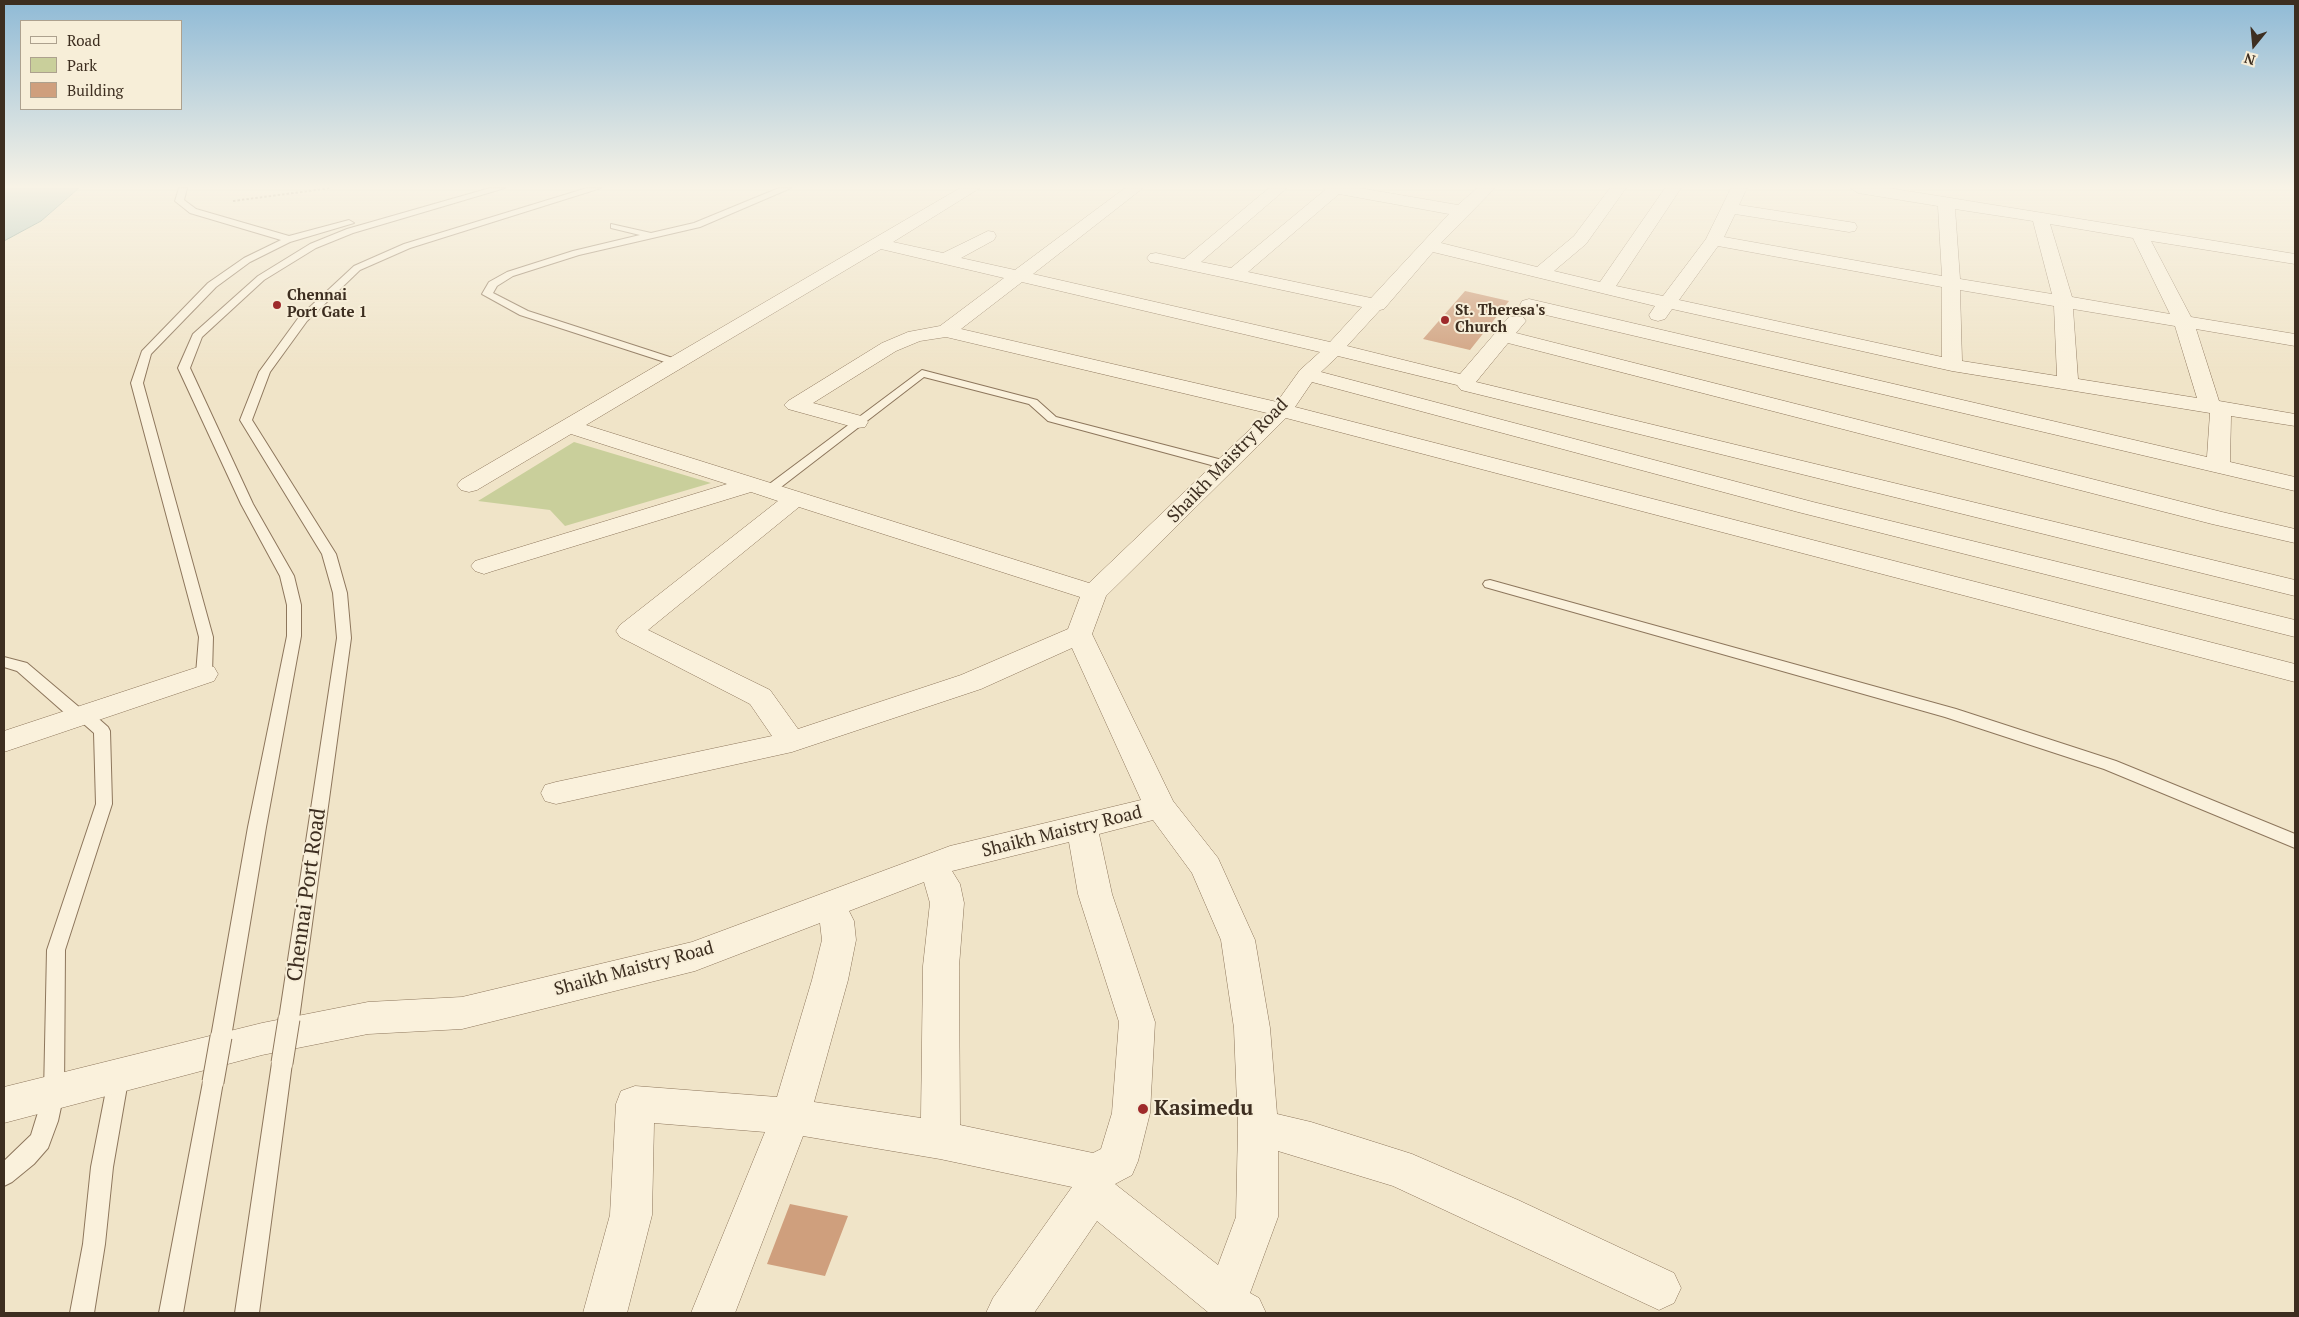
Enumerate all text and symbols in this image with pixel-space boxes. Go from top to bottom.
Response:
legend [20,20,182,110]
north arrow [2229,20,2279,70]
text: Road [67,30,100,50]
text: N [2242,49,2257,70]
text: Park [67,55,97,75]
text: Building [67,80,124,100]
place label: Chennai Port Gate 1 [287,287,367,322]
marker: Chennai Port Gate 1 [271,299,283,311]
place label: St. Theresa's Church [1455,302,1545,337]
marker: St. Theresa's Church [1439,314,1451,326]
street label: Shaikh Maistry Road [1163,394,1293,528]
street label: Shaikh Maistry Road [980,802,1144,862]
street label: Chennai Port Road [282,807,332,983]
street label: Shaikh Maistry Road [552,937,716,1001]
place label: Kasimedu [1154,1096,1253,1122]
marker: Kasimedu [1136,1102,1150,1116]

